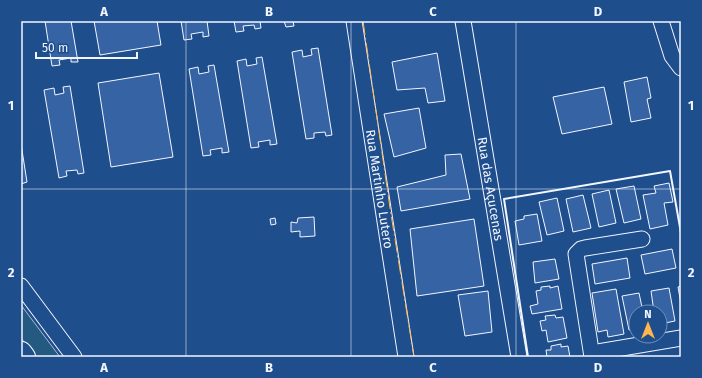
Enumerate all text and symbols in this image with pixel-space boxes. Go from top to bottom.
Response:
text: A [99,4,108,19]
text: B [265,4,273,19]
text: C [429,4,437,19]
text: D [594,4,603,19]
scale bar [36,34,137,60]
text: 50 m [42,41,68,55]
text: 1 [8,98,14,113]
text: 1 [688,98,694,113]
street label: Rua Martinho Lutero [363,128,397,250]
street label: Rua das Açucenas [475,136,507,242]
text: 2 [8,265,15,280]
text: 2 [688,265,695,280]
north arrow [628,304,668,344]
text: N [644,308,652,321]
text: A [99,360,108,375]
text: B [265,360,273,375]
text: C [429,360,437,375]
text: D [594,360,603,375]

